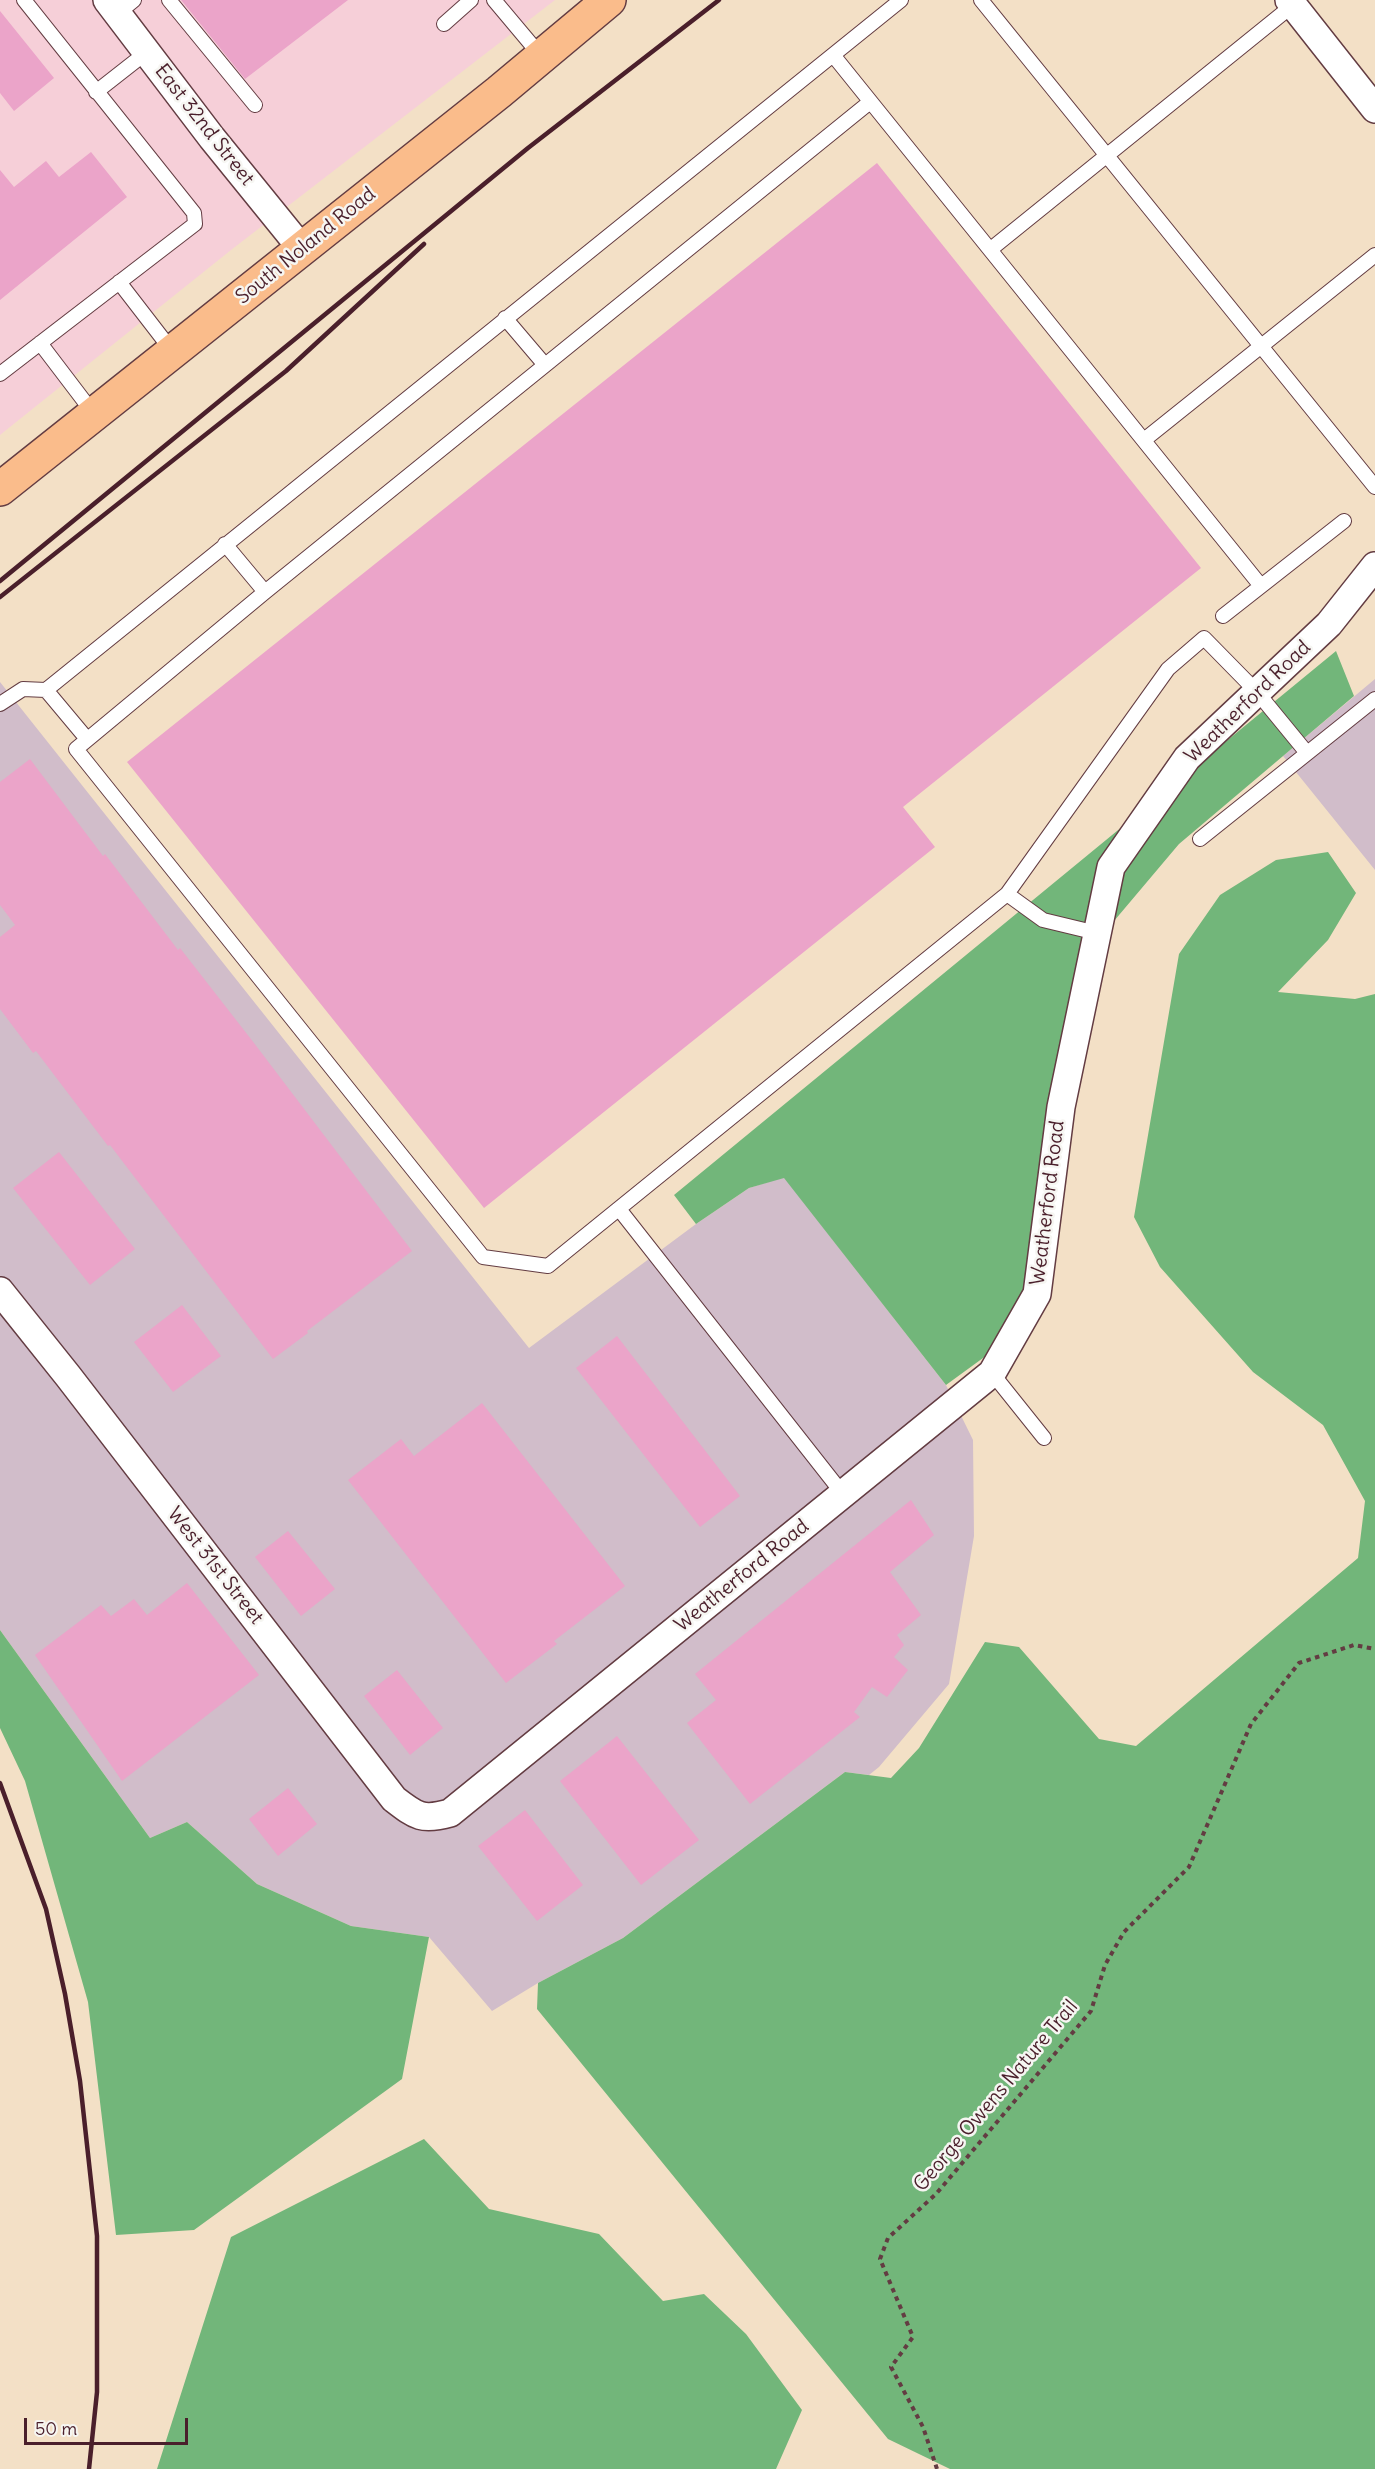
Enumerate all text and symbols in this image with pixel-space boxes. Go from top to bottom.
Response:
street label: East 32nd Street [149,60,259,190]
street label: South Noland Road [231,182,381,310]
street label: Weatherford Road [1180,636,1316,768]
street label: Weatherford Road [1026,1119,1070,1287]
street label: West 31st Street [162,1503,268,1629]
street label: Weatherford Road [670,1515,814,1637]
street label: George Owens Nature Trail [909,1995,1083,2197]
scale bar [27,2406,190,2444]
text: 50 m [35,2417,77,2440]

